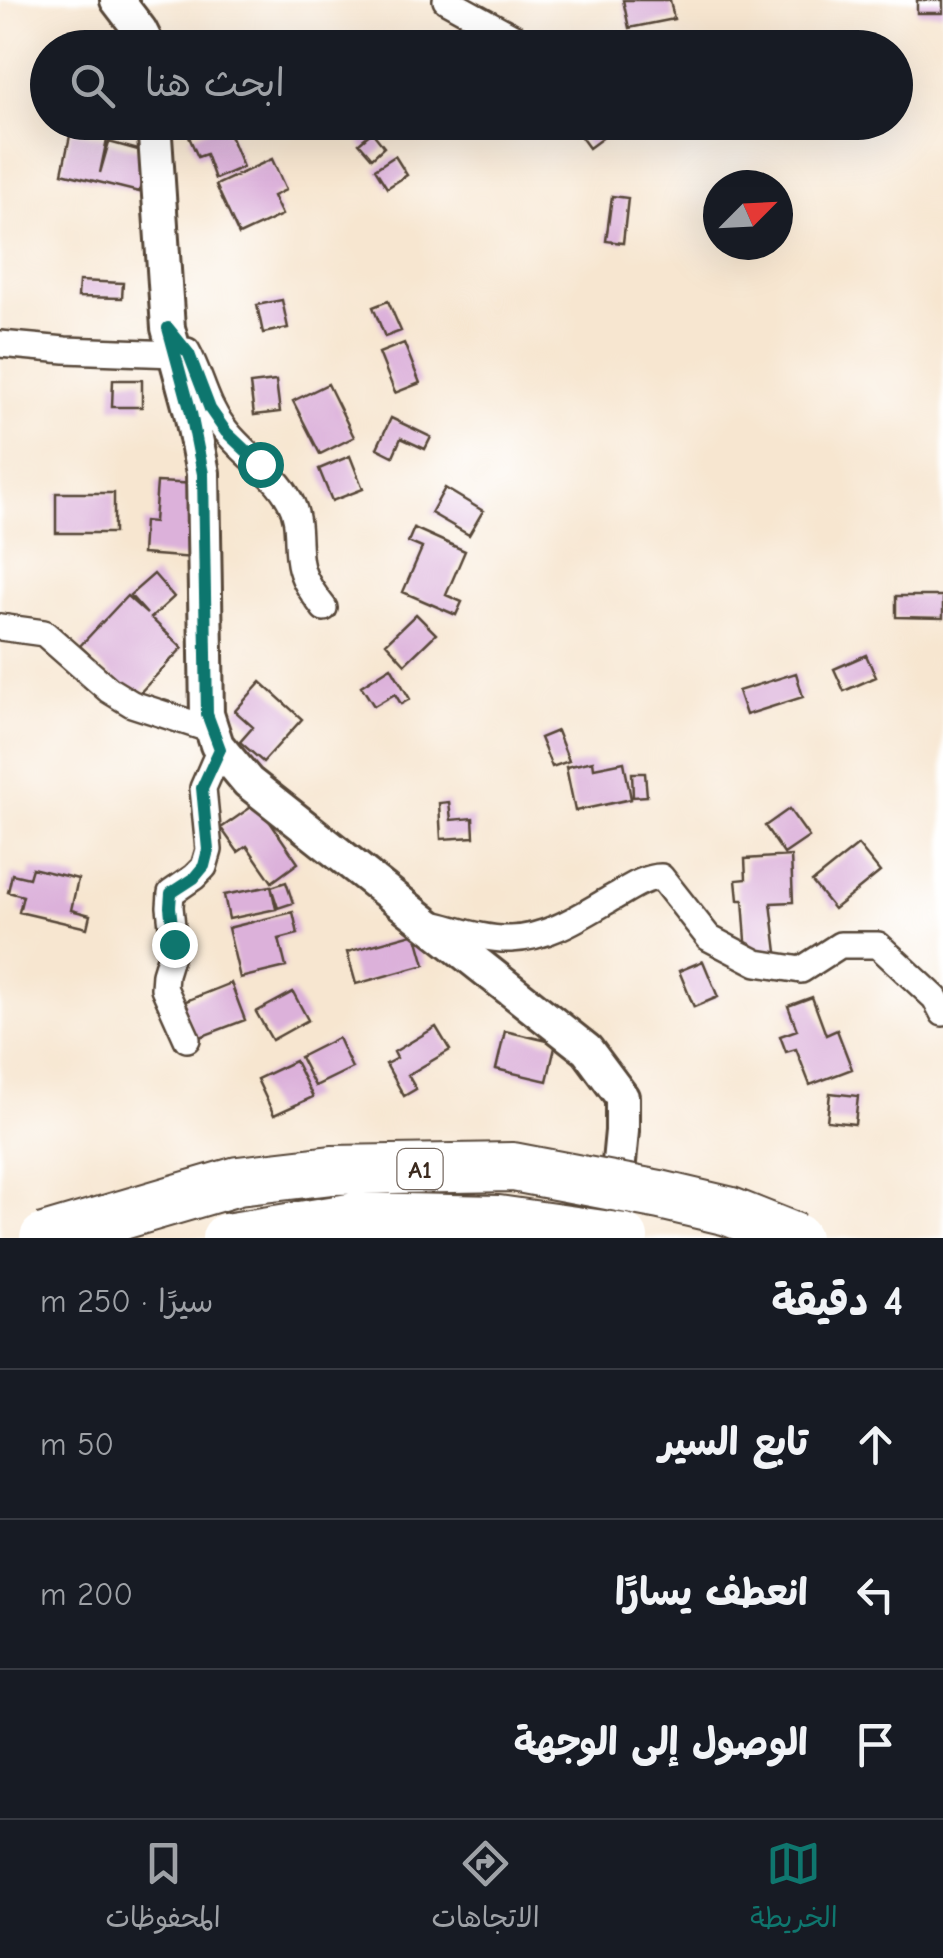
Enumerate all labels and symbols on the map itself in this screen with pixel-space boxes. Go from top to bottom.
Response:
north arrow [703,170,793,260]
route start [238,442,284,488]
route end [152,922,198,968]
road number: A1 [398,1149,442,1189]

